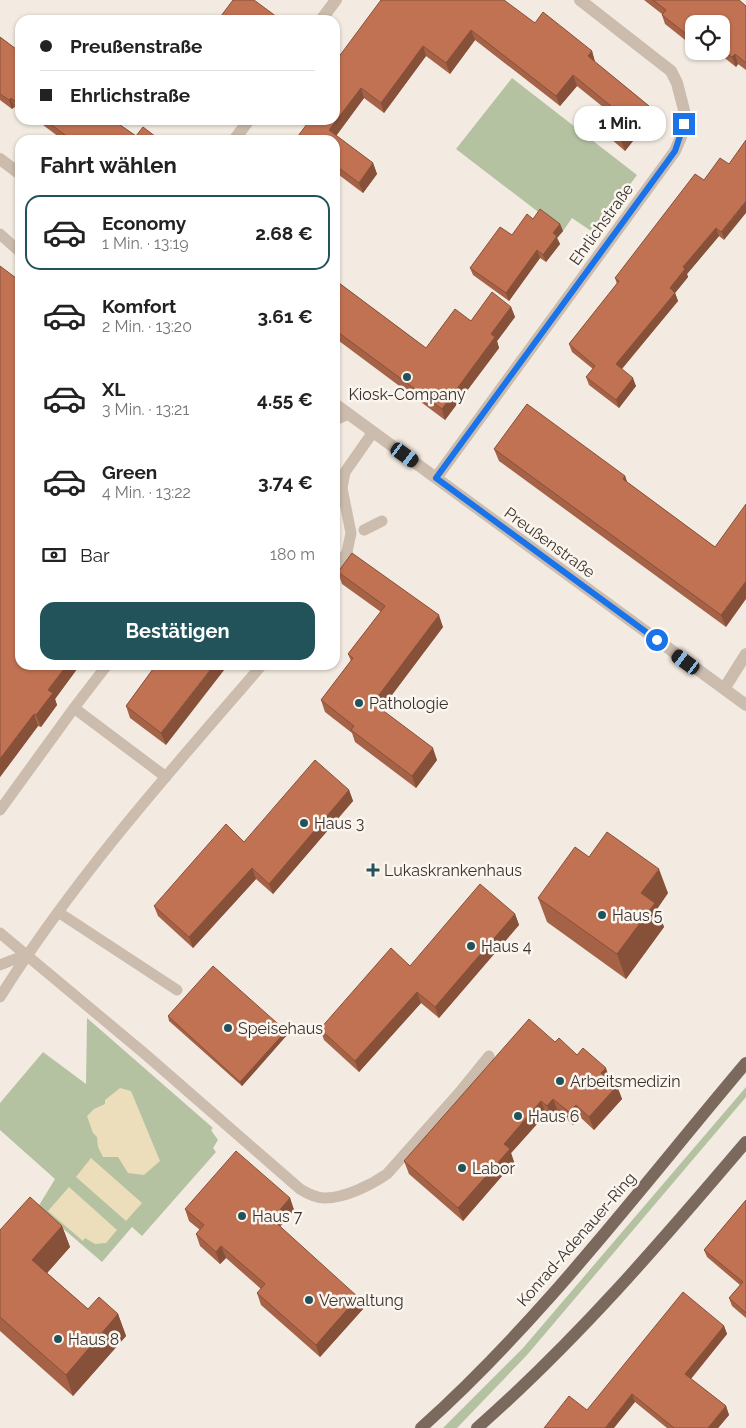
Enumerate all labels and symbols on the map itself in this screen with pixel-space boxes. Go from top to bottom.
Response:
callout: 1 Min. [574,106,666,142]
route end [673,113,695,135]
street label: Ehrlichstraße [565,180,637,269]
marker: Kiosk-Company [401,371,413,383]
place label: Kiosk-Company [348,385,466,404]
car [388,440,421,470]
street label: Preußenstraße [501,503,599,582]
route start [646,629,668,651]
car [669,647,702,677]
place label: Pathologie [369,694,448,713]
marker: Pathologie [353,697,365,709]
place label: Haus 3 [314,814,364,833]
marker: Haus 3 [298,817,310,829]
place label: Lukaskrankenhaus [384,861,522,880]
marker: Lukaskrankenhaus [366,863,380,877]
place label: Haus 5 [612,906,663,925]
marker: Haus 5 [596,909,608,921]
place label: Haus 4 [481,937,532,956]
marker: Haus 4 [465,940,477,952]
place label: Speisehaus [238,1019,323,1038]
marker: Speisehaus [222,1022,234,1034]
place label: Arbeitsmedizin [570,1072,681,1091]
marker: Arbeitsmedizin [554,1075,566,1087]
place label: Haus 6 [528,1107,579,1126]
marker: Haus 6 [512,1110,524,1122]
place label: Labor [472,1159,515,1178]
marker: Labor [456,1162,468,1174]
street label: Konrad-Adenauer-Ring [513,1168,640,1310]
place label: Haus 7 [252,1207,303,1226]
marker: Haus 7 [236,1210,248,1222]
place label: Verwaltung [319,1291,404,1310]
marker: Verwaltung [303,1294,315,1306]
place label: Haus 8 [68,1330,119,1349]
marker: Haus 8 [52,1333,64,1345]

